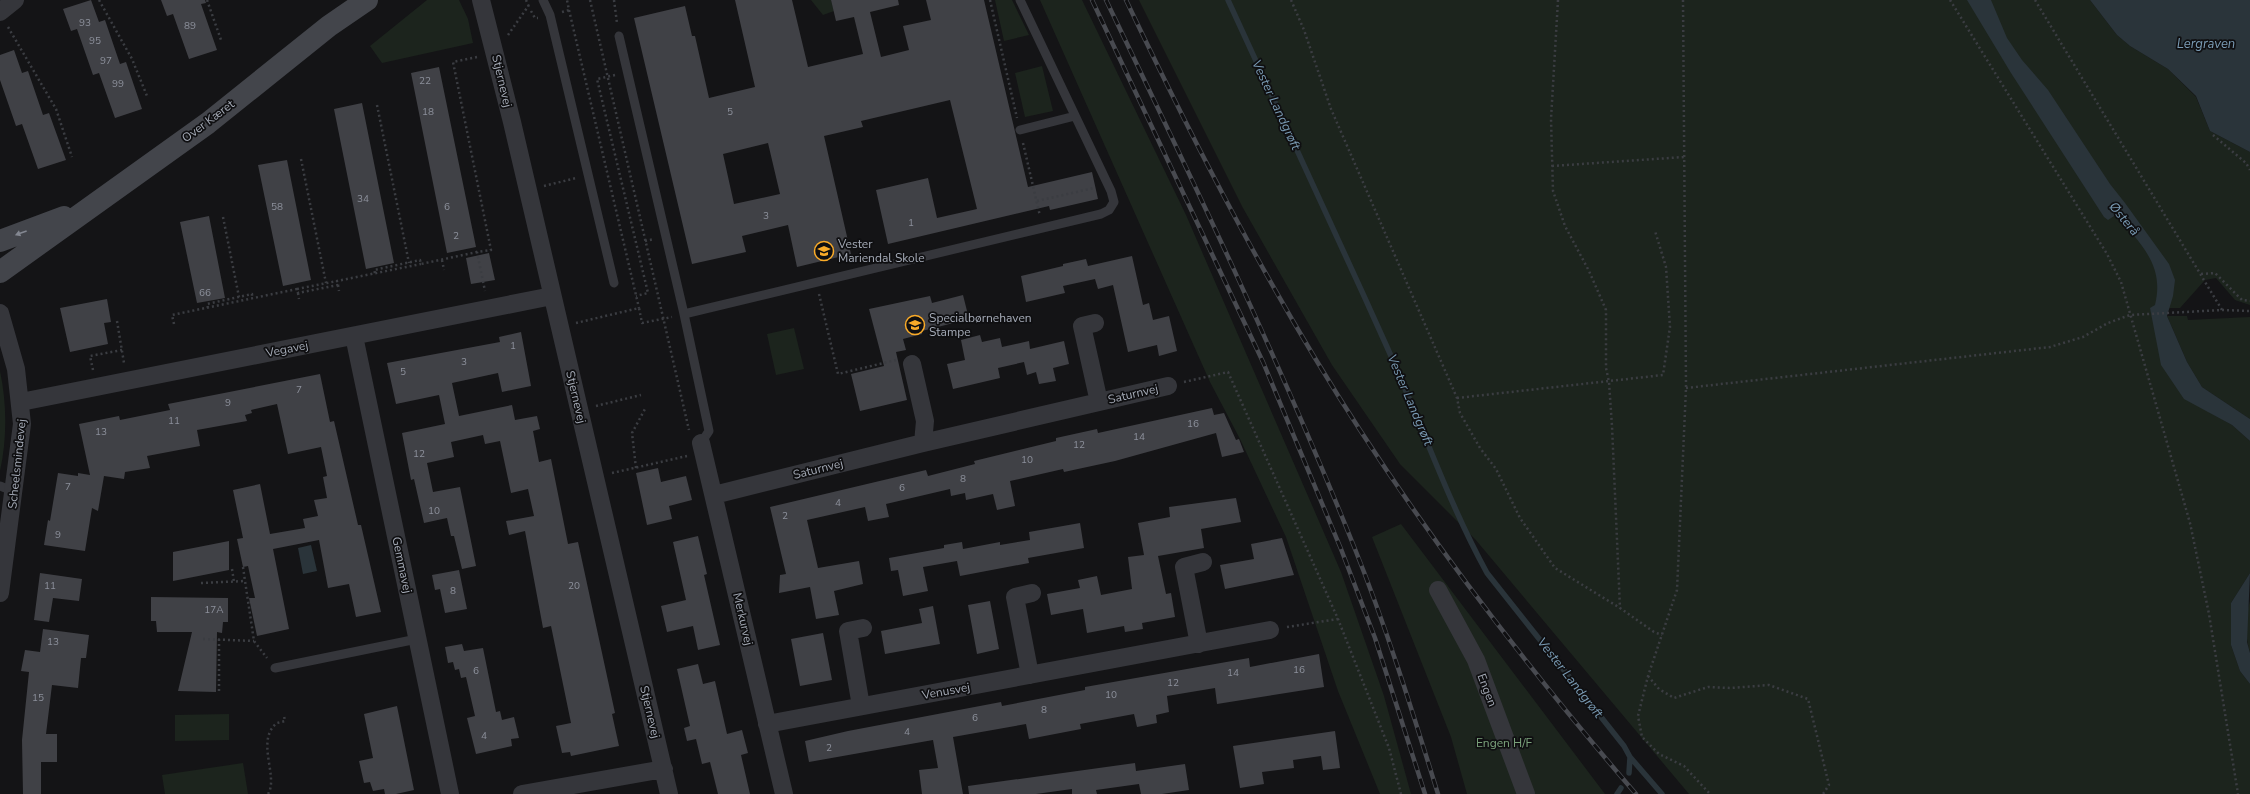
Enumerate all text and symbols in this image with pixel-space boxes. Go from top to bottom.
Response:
house number: 93 [79,16,91,30]
house number: 89 [184,19,196,33]
house number: 95 [89,34,101,48]
water label: Lergraven [2177,35,2235,53]
street label: Stjernevej [488,53,516,109]
house number: 97 [100,54,112,68]
water label: Vester Landgrøft [1247,57,1305,153]
house number: 22 [419,74,431,88]
house number: 99 [112,77,124,91]
street label: Over Kæret [179,96,238,146]
house number: 18 [422,105,434,119]
house number: 5 [727,105,733,119]
house number: 34 [357,192,369,206]
water label: Østerå [2105,198,2144,240]
house number: 58 [271,200,283,214]
house number: 6 [444,200,450,214]
house number: 3 [763,209,769,223]
house number: 1 [908,216,914,230]
house number: 2 [453,229,459,243]
one-way arrow [14,231,26,237]
place label: Vester Mariendal Skole [837,236,925,266]
school or university icon: Vester Mariendal Skole [813,240,835,262]
house number: 66 [199,286,211,300]
place label: Specialbørnehaven Stampe [929,310,1032,340]
school or university icon: Specialbørnehaven Stampe [904,314,926,336]
street label: Vegavej [264,337,310,361]
house number: 1 [510,339,516,353]
water label: Vester Landgrøft [1383,352,1438,449]
house number: 3 [461,355,467,369]
house number: 5 [400,365,406,379]
street label: Stjernevej [562,369,590,425]
street label: Saturnvej [1106,380,1160,408]
house number: 7 [296,383,302,397]
house number: 9 [225,396,231,410]
house number: 11 [168,414,180,428]
house number: 16 [1187,417,1199,431]
street label: Scheelsmindevej [4,418,30,510]
house number: 13 [95,425,107,439]
house number: 14 [1133,430,1145,444]
house number: 12 [1073,438,1085,452]
house number: 12 [413,447,425,461]
house number: 10 [1021,453,1033,467]
street label: Saturnvej [791,455,845,483]
house number: 8 [960,472,966,486]
house number: 7 [65,480,71,494]
house number: 6 [899,481,905,495]
house number: 4 [835,496,841,510]
house number: 10 [428,504,440,518]
house number: 2 [782,509,788,523]
house number: 9 [55,528,61,542]
street label: Gemmavej [388,535,416,595]
house number: 11 [44,579,56,593]
house number: 20 [568,579,580,593]
house number: 8 [450,584,456,598]
street label: Merkurvej [729,591,757,647]
house number: 17A [204,603,224,617]
water label: Vester Landgrøft [1533,634,1607,722]
house number: 13 [47,635,59,649]
house number: 16 [1293,663,1305,677]
house number: 6 [473,664,479,678]
house number: 14 [1227,666,1239,680]
street label: Engen [1473,671,1501,709]
house number: 12 [1167,676,1179,690]
street label: Venusvej [920,679,971,703]
street label: Stjernevej [636,684,664,740]
house number: 10 [1105,688,1117,702]
house number: 15 [32,691,44,705]
house number: 8 [1041,703,1047,717]
house number: 6 [972,711,978,725]
house number: 4 [904,725,910,739]
house number: 4 [481,729,487,743]
park label: Engen H/F [1476,735,1533,751]
house number: 2 [826,741,832,755]

